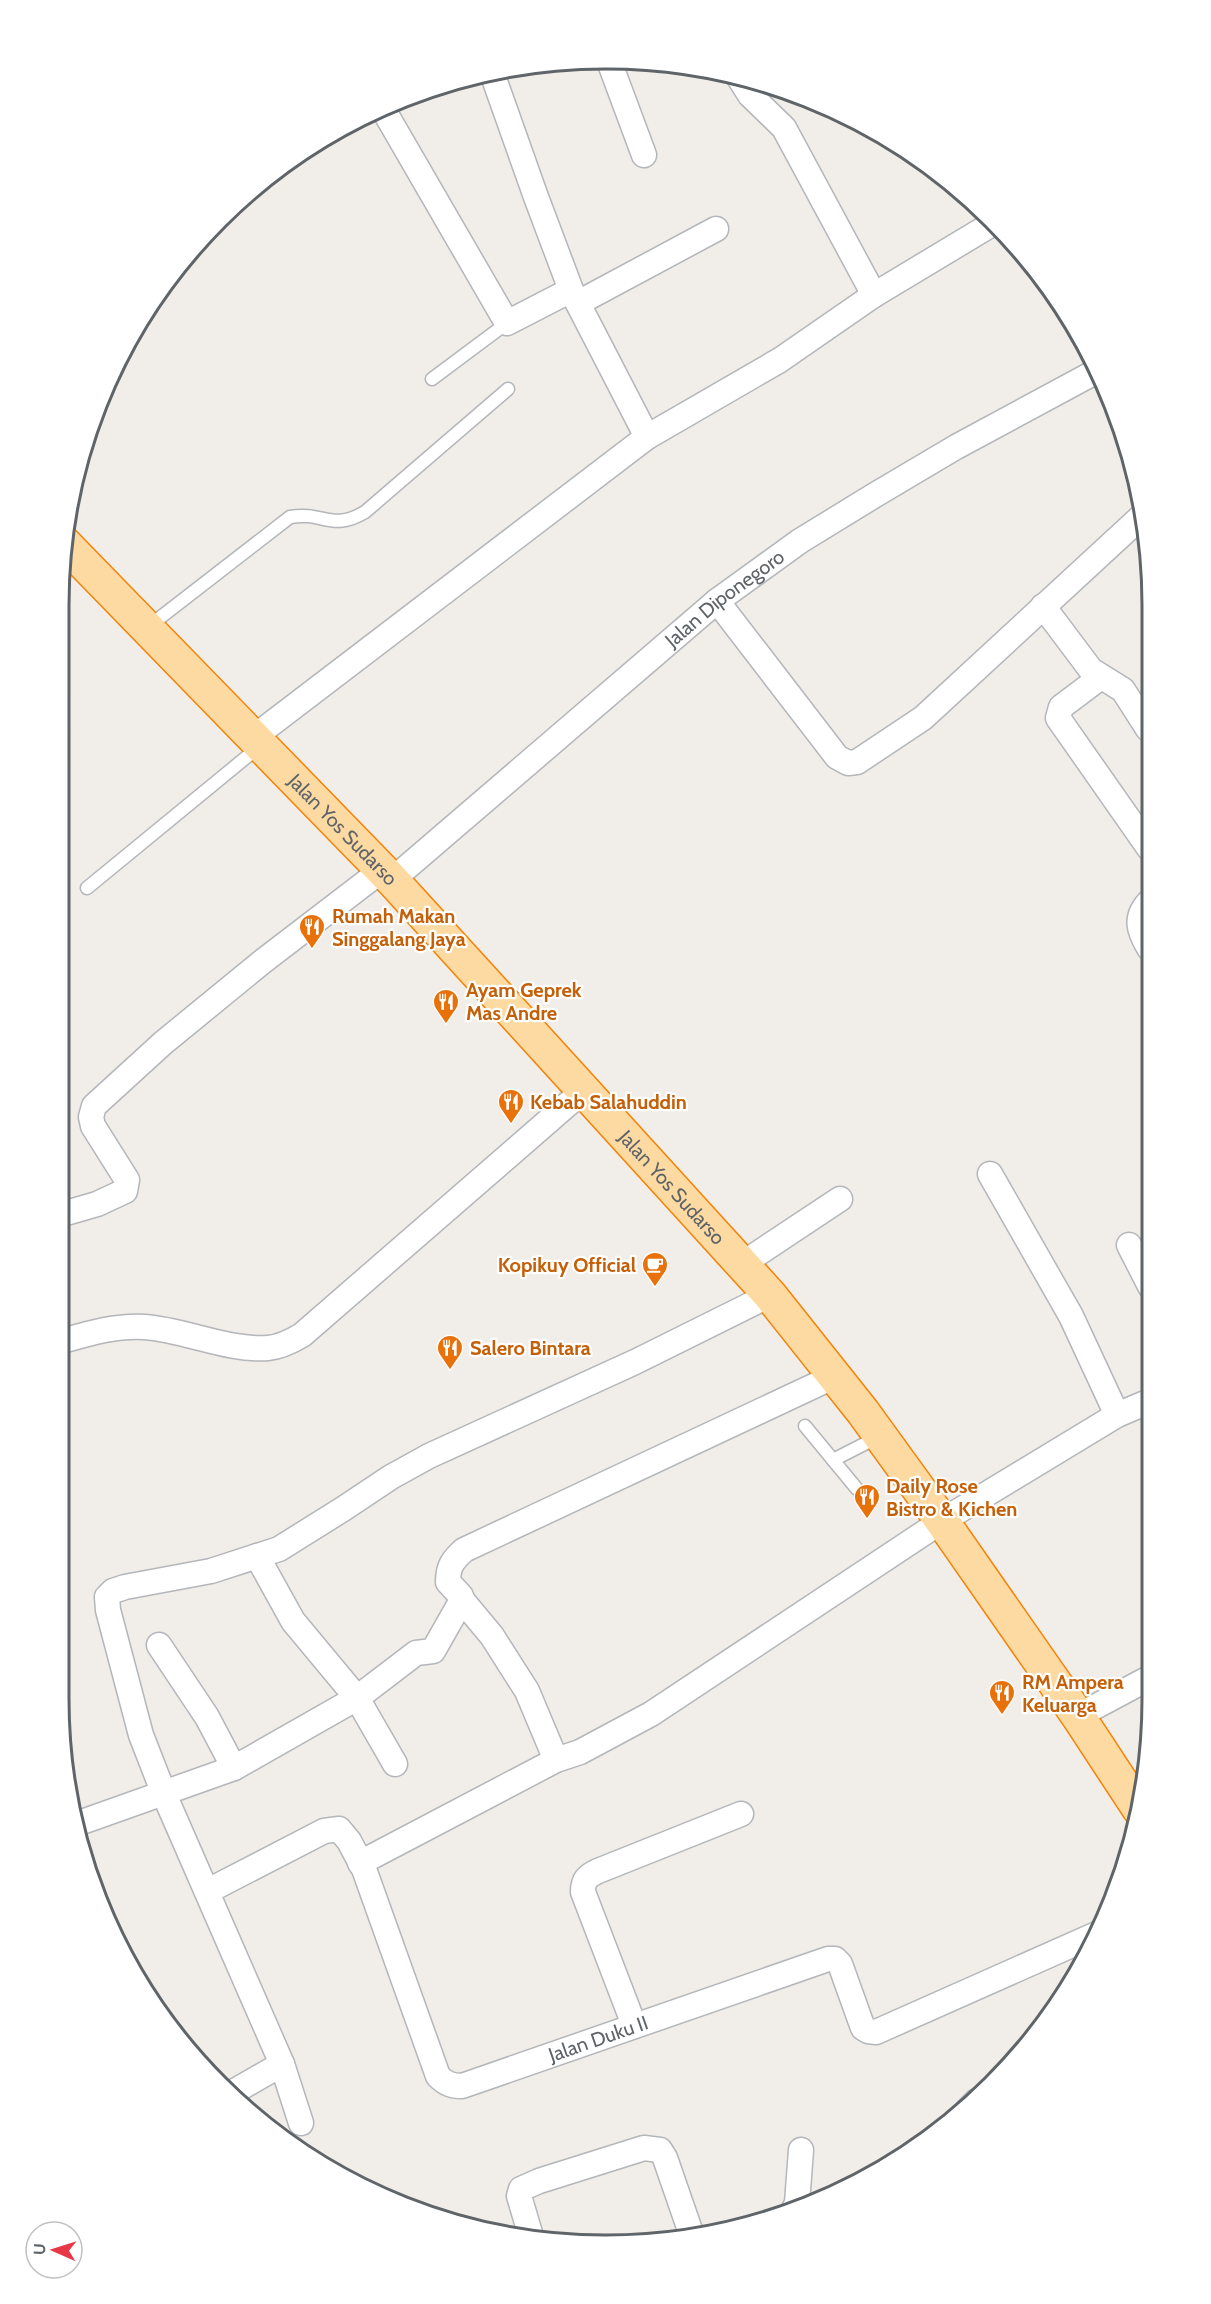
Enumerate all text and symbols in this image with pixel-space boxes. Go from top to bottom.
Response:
street label: Jalan Diponegoro [659,544,789,653]
street label: Jalan Yos Sudarso [283,768,403,890]
place label: Rumah Makan Singgalang Jaya [332,904,466,951]
restaurant icon: Rumah Makan Singgalang Jaya [297,912,327,950]
place label: Ayam Geprek Mas Andre [466,978,582,1025]
restaurant icon: Ayam Geprek Mas Andre [431,987,461,1025]
restaurant icon: Kebab Salahuddin [496,1087,526,1125]
place label: Kebab Salahuddin [530,1090,687,1114]
street label: Jalan Yos Sudarso [613,1124,730,1250]
cafe icon: Kopikuy Official [640,1250,670,1288]
place label: Kopikuy Official [498,1253,636,1277]
restaurant icon: Salero Bintara [435,1333,465,1371]
place label: Salero Bintara [470,1336,591,1360]
place label: Daily Rose Bistro & Kichen [886,1474,1017,1521]
restaurant icon: Daily Rose Bistro & Kichen [852,1482,882,1520]
place label: RM Ampera Keluarga [1022,1670,1124,1717]
restaurant icon: RM Ampera Keluarga [987,1678,1017,1716]
street label: Jalan Duku II [544,2010,651,2067]
north arrow [24,2220,84,2280]
text: U [30,2243,49,2255]

